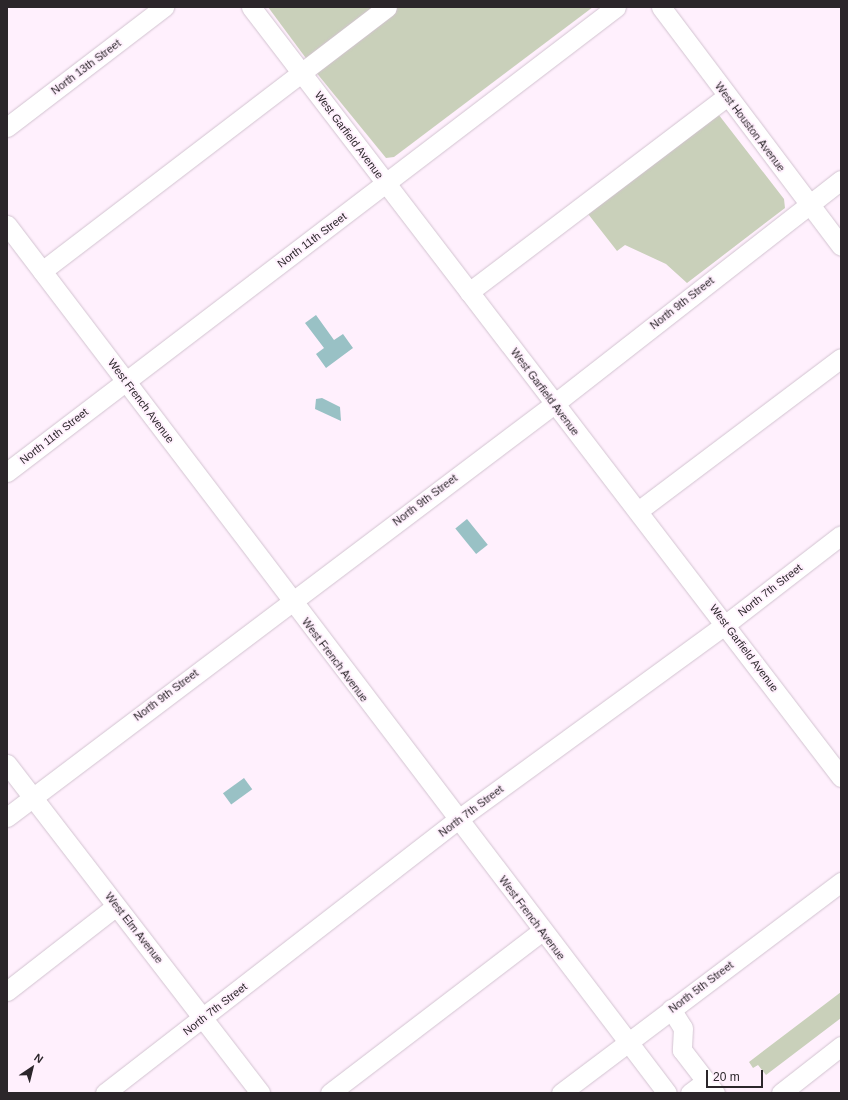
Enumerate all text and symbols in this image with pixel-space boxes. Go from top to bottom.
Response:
street label: North 13th Street [49,37,123,97]
street label: West Houston Avenue [712,79,788,175]
street label: West Garfield Avenue [312,88,386,182]
street label: North 11th Street [275,210,349,270]
street label: North 9th Street [647,274,717,332]
street label: West Garfield Avenue [508,345,582,439]
street label: West French Avenue [105,356,177,446]
street label: North 11th Street [17,405,91,467]
street label: North 9th Street [390,471,460,529]
street label: North 7th Street [735,561,805,619]
street label: West Garfield Avenue [707,601,781,695]
street label: West French Avenue [299,615,371,705]
street label: North 9th Street [131,666,201,724]
street label: North 7th Street [436,782,506,840]
street label: West French Avenue [496,873,568,963]
street label: West Elm Avenue [102,890,166,966]
street label: North 5th Street [666,958,736,1016]
street label: North 7th Street [180,980,250,1038]
north arrow [12,1048,52,1088]
text: N [32,1051,46,1065]
scale bar [708,1062,765,1088]
text: 20 m [713,1070,740,1084]

